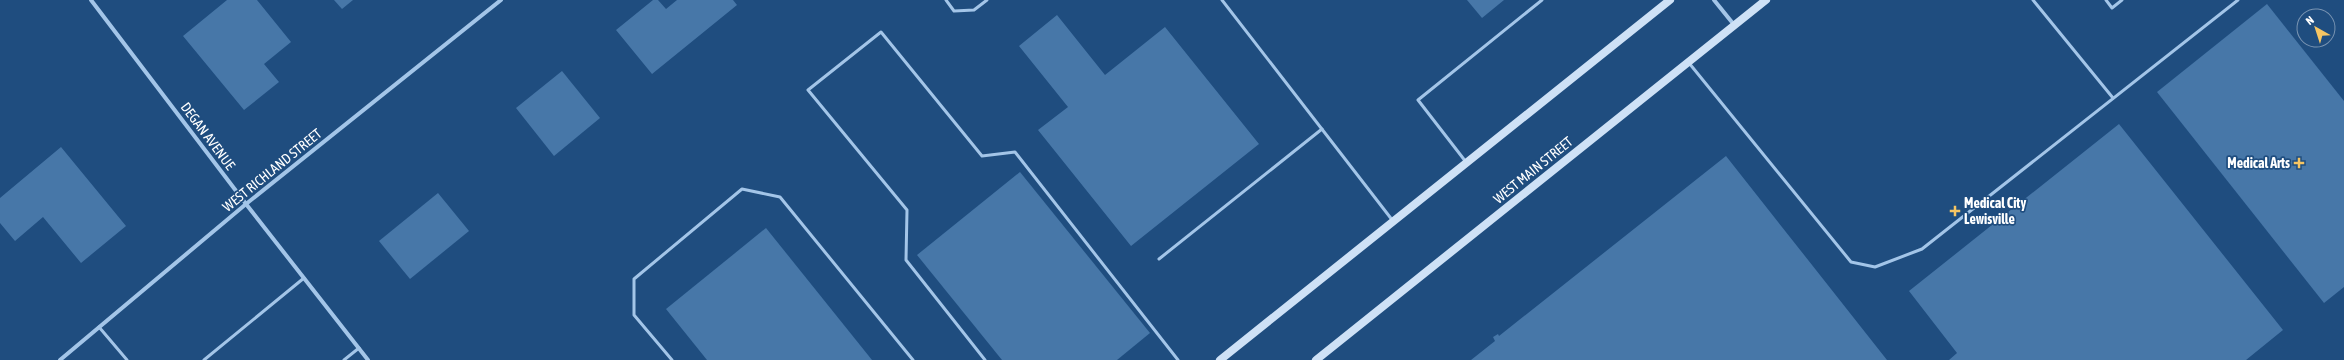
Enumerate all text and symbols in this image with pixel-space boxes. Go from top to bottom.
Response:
north arrow [2296,8,2336,48]
text: N [2303,14,2316,27]
street label: DEGAN AVENUE [177,99,239,173]
street label: WEST RICHLAND STREET [219,125,325,215]
street label: WEST MAIN STREET [1490,133,1576,207]
place label: Medical Arts [2227,155,2290,171]
marker: Medical Arts [2293,157,2305,169]
place label: Medical City Lewisville [1964,195,2026,227]
marker: Medical City Lewisville [1949,205,1961,217]

